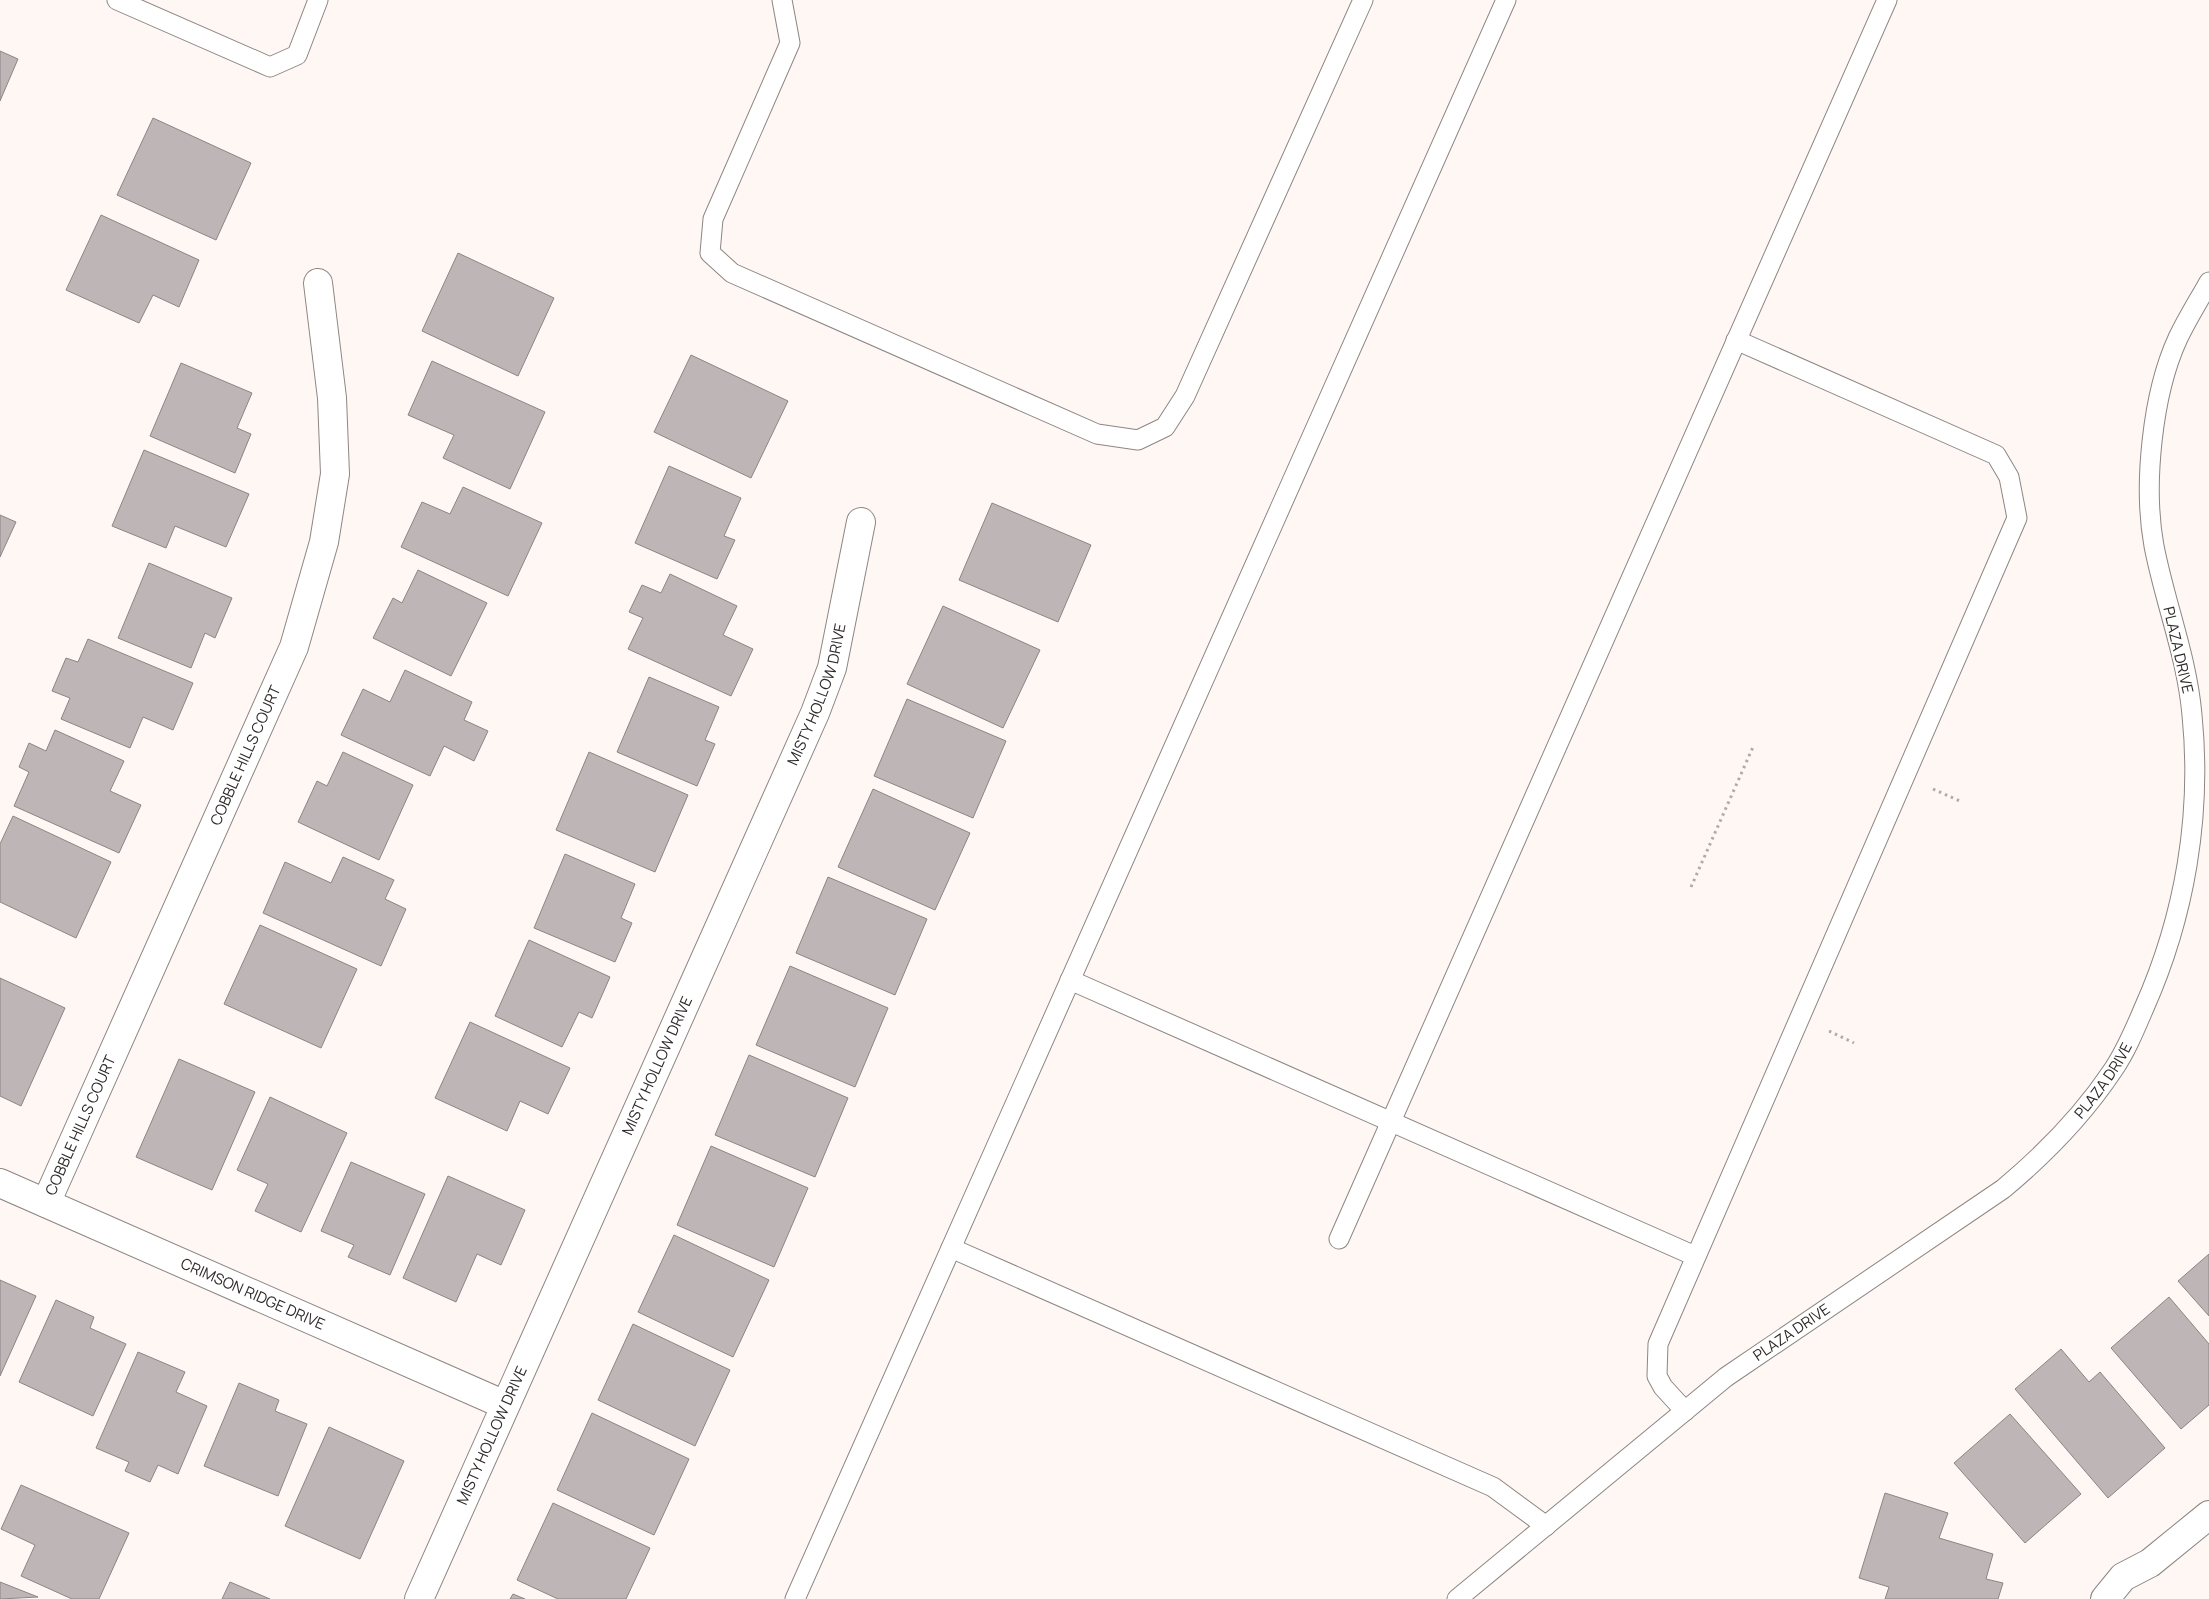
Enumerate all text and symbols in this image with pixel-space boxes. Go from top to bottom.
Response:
street label: PLAZA DRIVE [2158,604,2199,695]
street label: MISTY HOLLOW DRIVE [782,621,851,769]
street label: COBBLE HILLS COURT [205,682,286,829]
street label: MISTY HOLLOW DRIVE [617,993,697,1138]
street label: PLAZA DRIVE [2069,1039,2137,1123]
street label: COBBLE HILLS COURT [40,1052,121,1198]
street label: CRIMSON RIDGE DRIVE [177,1253,328,1335]
street label: PLAZA DRIVE [1749,1299,1834,1366]
street label: MISTY HOLLOW DRIVE [451,1363,532,1508]

